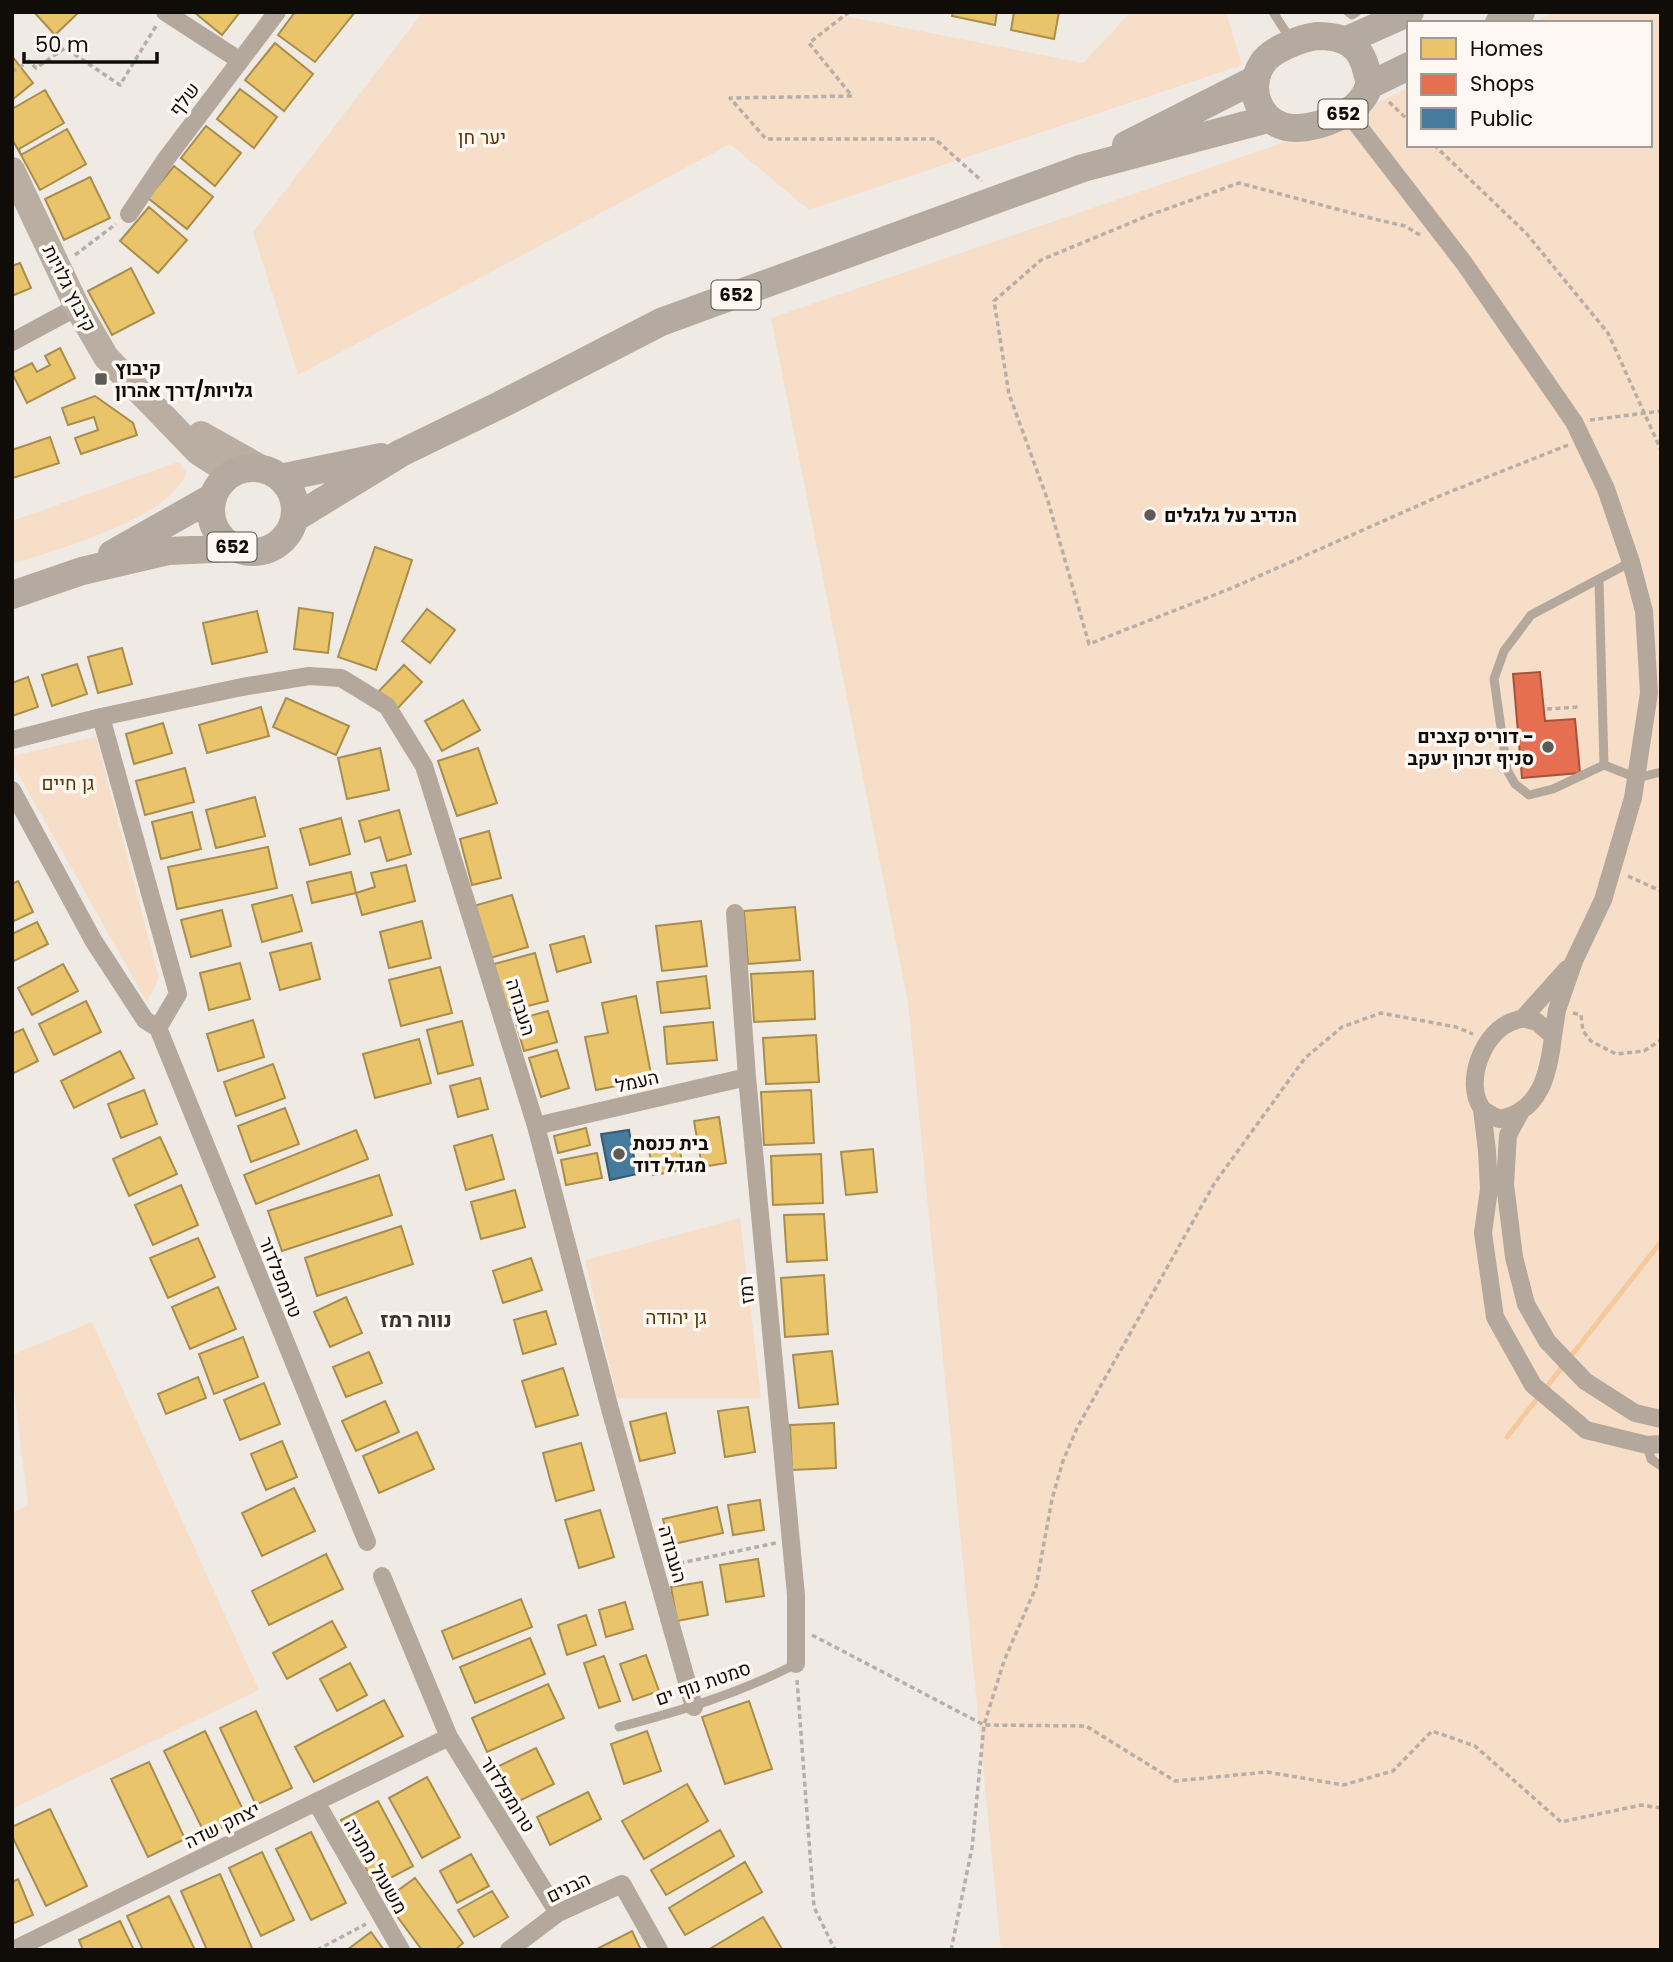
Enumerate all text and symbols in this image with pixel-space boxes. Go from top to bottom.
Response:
scale bar [24,21,158,65]
legend [1407,21,1652,147]
text: 50 m [35,30,89,59]
text: Homes [1470,34,1544,63]
text: Shops [1470,69,1534,98]
street label: שלף [163,77,206,122]
road number: 652 [1318,100,1368,128]
text: Public [1470,104,1533,133]
park label: יער חן [458,124,506,151]
street label: קיבוץ גלויות [36,240,103,336]
road number: 652 [712,281,760,310]
place label: קיבוץ גלויות/דרך אהרון [115,355,253,404]
marker: קיבוץ גלויות/דרך אהרון [93,371,109,387]
place label: הנדיב על גלגלים [1164,502,1297,529]
marker: הנדיב על גלגלים [1142,507,1158,523]
road number: 652 [208,532,256,562]
place label: דוריס קצבים - סניף זכרון יעקב [1408,723,1534,772]
marker: דוריס קצבים - סניף זכרון יעקב [1540,739,1556,755]
park label: גן חיים [42,770,94,797]
street label: העבודה [499,975,542,1039]
street label: העמל [613,1063,662,1100]
place label: בית כנסת מגדל דוד [633,1130,709,1179]
marker: בית כנסת מגדל דוד [611,1146,627,1162]
street label: טרומפלדור [252,1233,309,1322]
street label: רמז [732,1275,761,1305]
park label: גן יהודה [645,1304,707,1331]
district label: נווה רמז [380,1305,452,1334]
street label: העבודה [651,1522,694,1586]
street label: סמטת נוף ים [652,1655,755,1712]
street label: טרומפלדור [474,1751,542,1838]
street label: יצחק שדה [180,1796,264,1855]
street label: משעול מתניה [337,1813,414,1919]
street label: הבנים [542,1865,595,1910]

